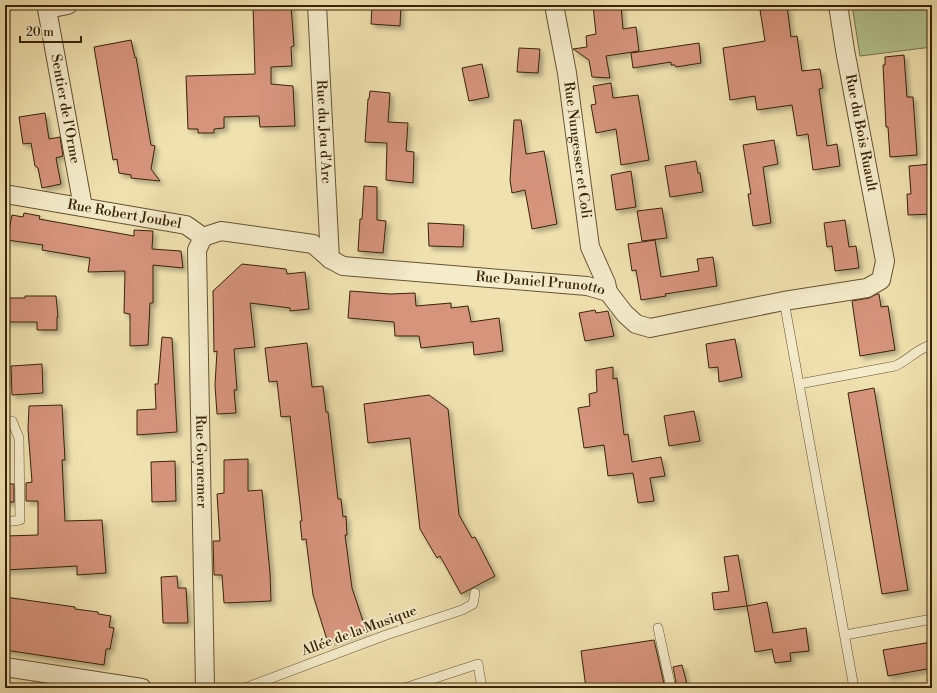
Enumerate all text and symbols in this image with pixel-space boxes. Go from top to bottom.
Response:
scale bar [20,18,81,44]
text: 20 m [26,25,54,40]
street label: Sentier de l'Orme [46,53,84,165]
street label: Rue du Bois Ruault [841,73,881,193]
street label: Rue du Jeu d'Arc [312,79,335,184]
street label: Rue Nungesser et Coli [559,81,595,220]
street label: Rue Robert Joubel [66,196,183,233]
street label: Rue Daniel Prunotto [475,268,608,300]
street label: Rue Guynemer [191,415,211,509]
street label: Allée de la Musique [298,602,419,661]

